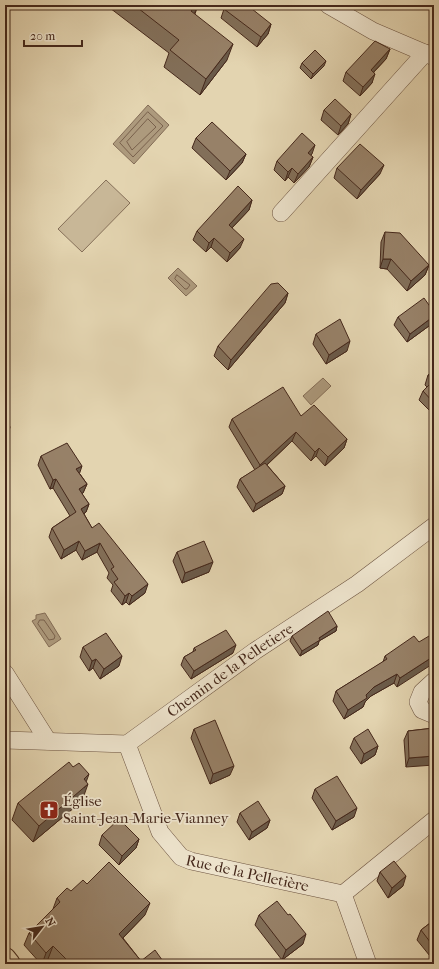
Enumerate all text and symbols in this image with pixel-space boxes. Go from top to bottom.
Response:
scale bar [24,22,82,48]
text: 20 m [30,29,55,43]
street label: Chemin de la Pelletiere [164,619,297,721]
place label: Église Saint-Jean-Marie-Vianney [63,792,230,827]
church icon: Église Saint-Jean-Marie-Vianney [38,799,60,821]
street label: Rue de la Pelletière [184,851,311,895]
north arrow [22,907,62,947]
text: N [42,915,58,930]

